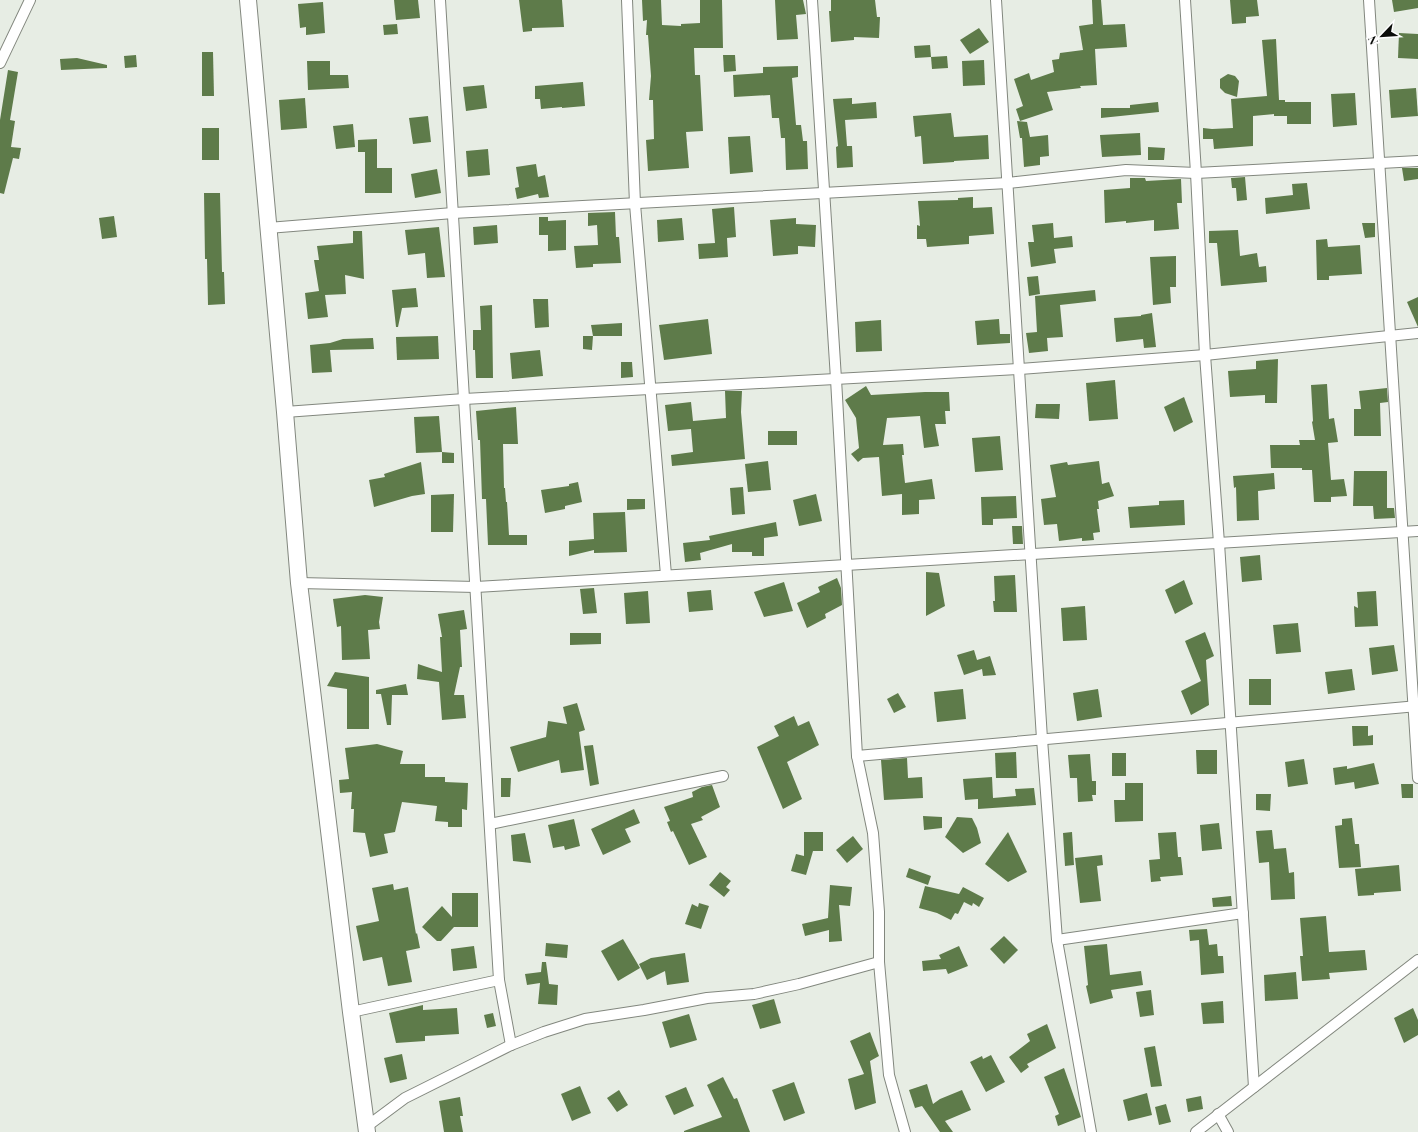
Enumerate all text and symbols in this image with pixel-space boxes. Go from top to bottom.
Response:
north arrow [1362,16,1402,56]
text: N [1364,34,1381,47]

